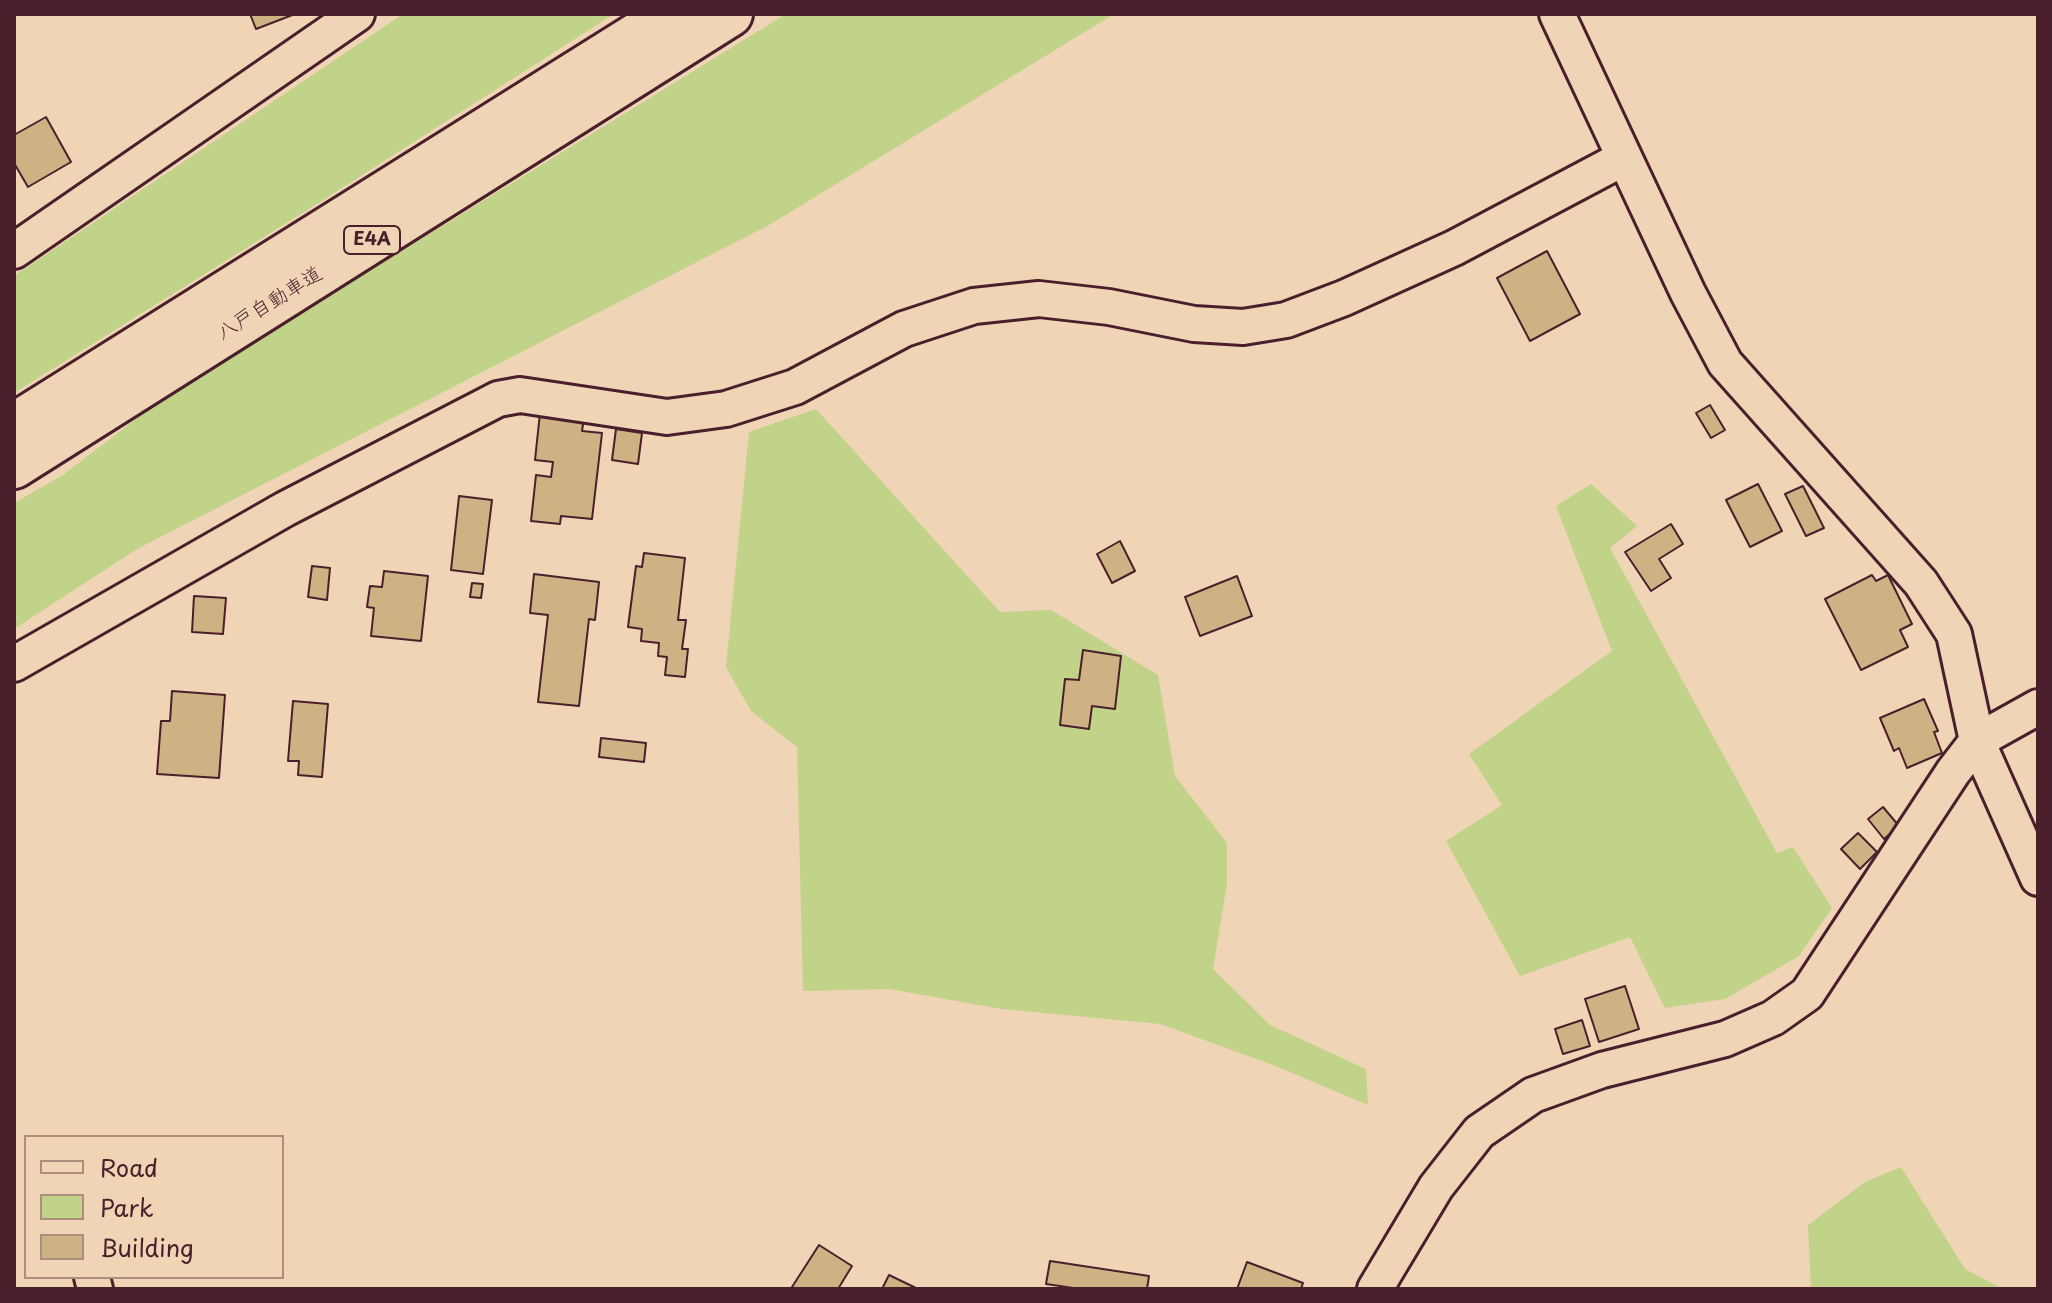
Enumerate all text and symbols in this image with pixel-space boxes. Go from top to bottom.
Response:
road number: E4A [344,226,400,254]
street label: 八戸自動車道 [213,262,327,346]
legend [24,1135,284,1279]
text: Road [100,1149,158,1185]
text: Park [100,1189,154,1225]
text: Building [100,1229,194,1265]

